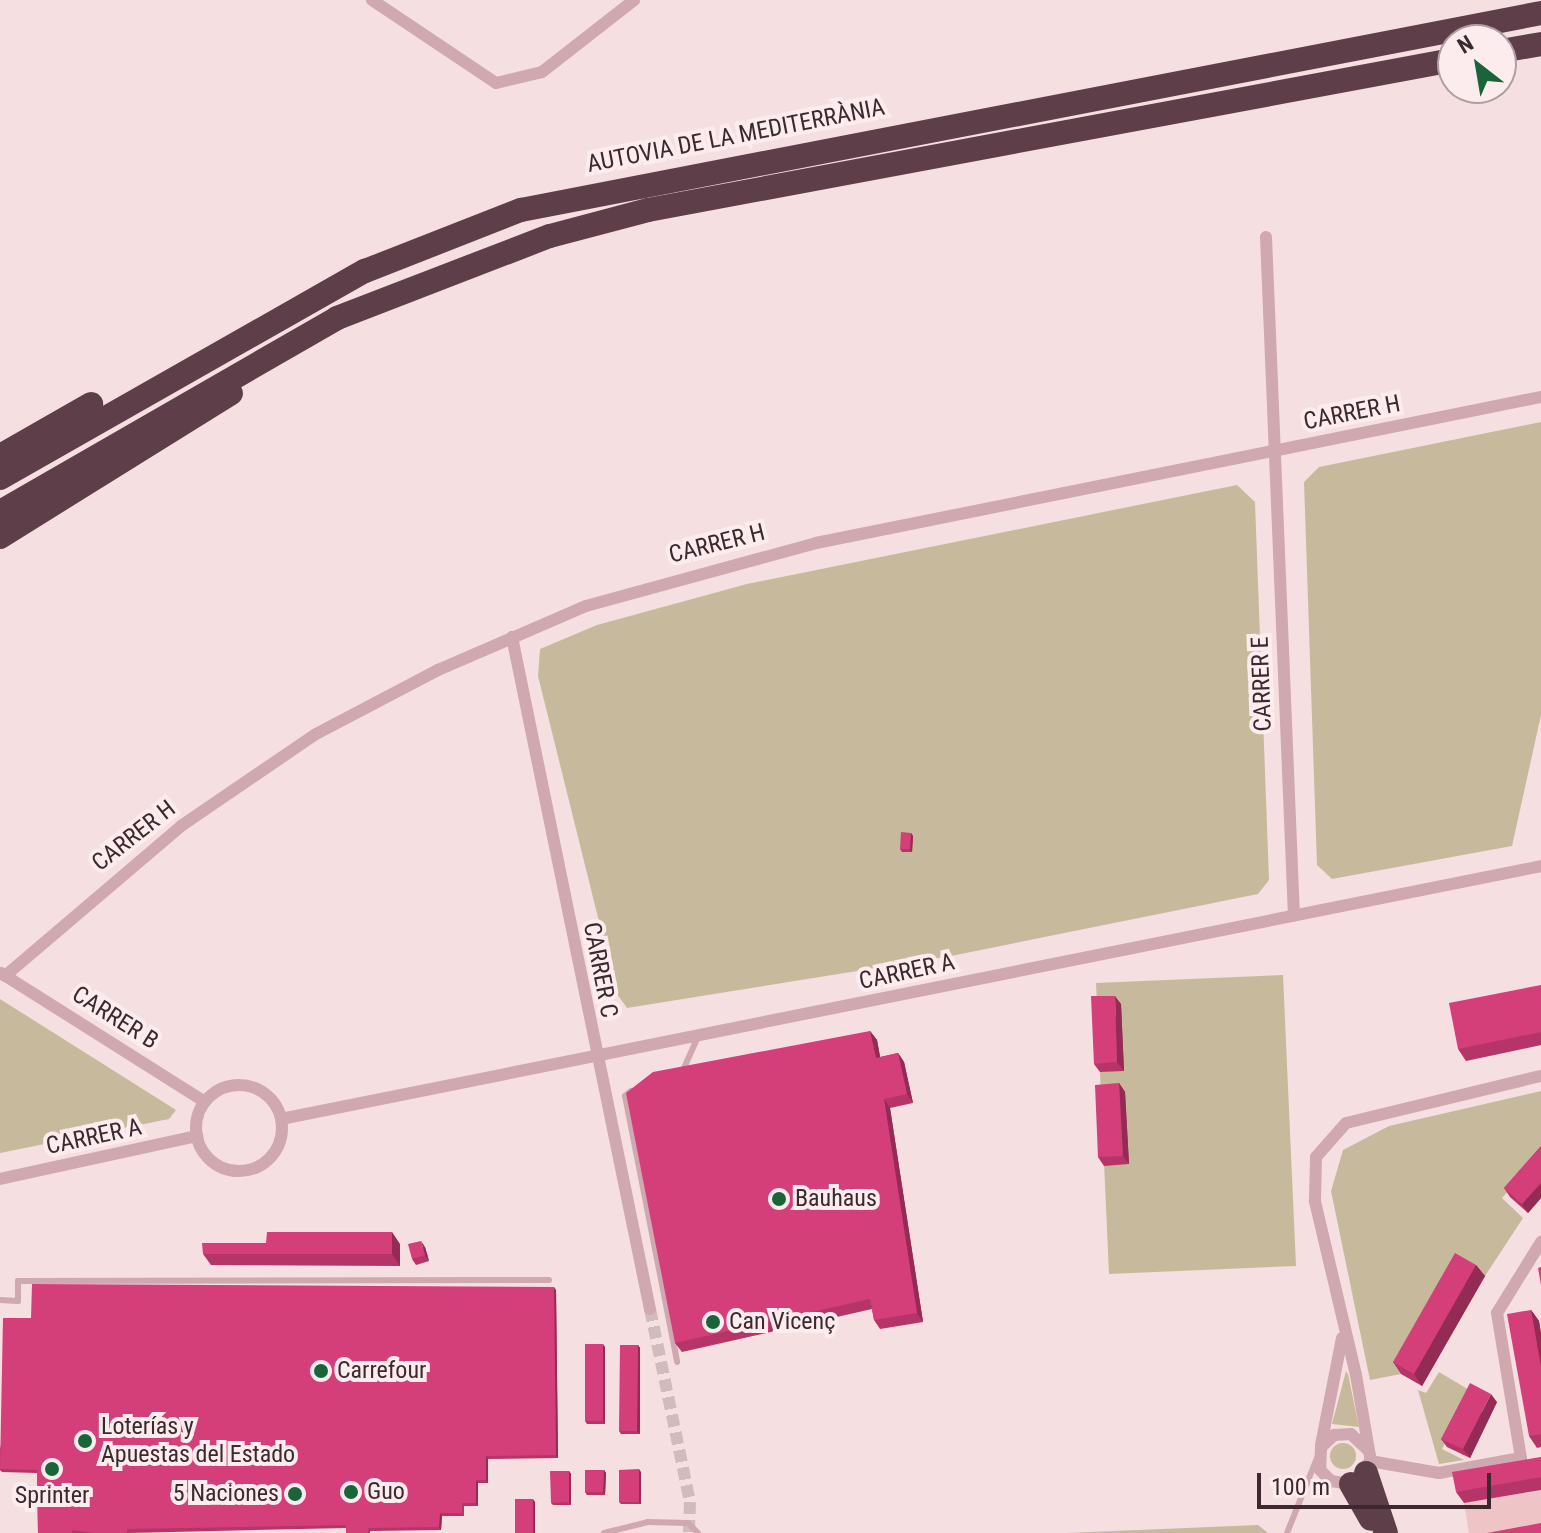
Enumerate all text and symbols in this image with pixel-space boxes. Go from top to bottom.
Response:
north arrow [1437,24,1517,104]
text: N [1453,31,1478,59]
street label: AUTOVIA DE LA MEDITERRÀNIA [585,93,887,179]
street label: CARRER H [1301,390,1403,436]
street label: CARRER H [666,518,768,570]
street label: CARRER E [1246,636,1278,732]
street label: CARRER H [87,794,181,878]
street label: CARRER C [577,920,623,1020]
street label: CARRER A [857,948,957,996]
street label: CARRER B [67,980,163,1056]
street label: CARRER A [44,1113,144,1161]
place label: Bauhaus [795,1185,877,1213]
marker: Bauhaus [770,1190,788,1208]
place label: Can Vicenç [729,1308,835,1336]
marker: Can Vicenç [704,1313,722,1331]
place label: Carrefour [337,1357,426,1385]
marker: Carrefour [312,1362,330,1380]
place label: Loterías y Apuestas del Estado [101,1413,295,1469]
marker: Loterías y Apuestas del Estado [76,1432,94,1450]
scale bar [1261,1457,1495,1507]
marker: Sprinter [43,1460,61,1478]
text: 100 m [1271,1473,1330,1501]
place label: Guo [367,1478,405,1506]
place label: 5 Naciones [173,1480,279,1508]
place label: Sprinter [15,1482,89,1510]
marker: Guo [342,1483,360,1501]
marker: 5 Naciones [286,1485,304,1503]

